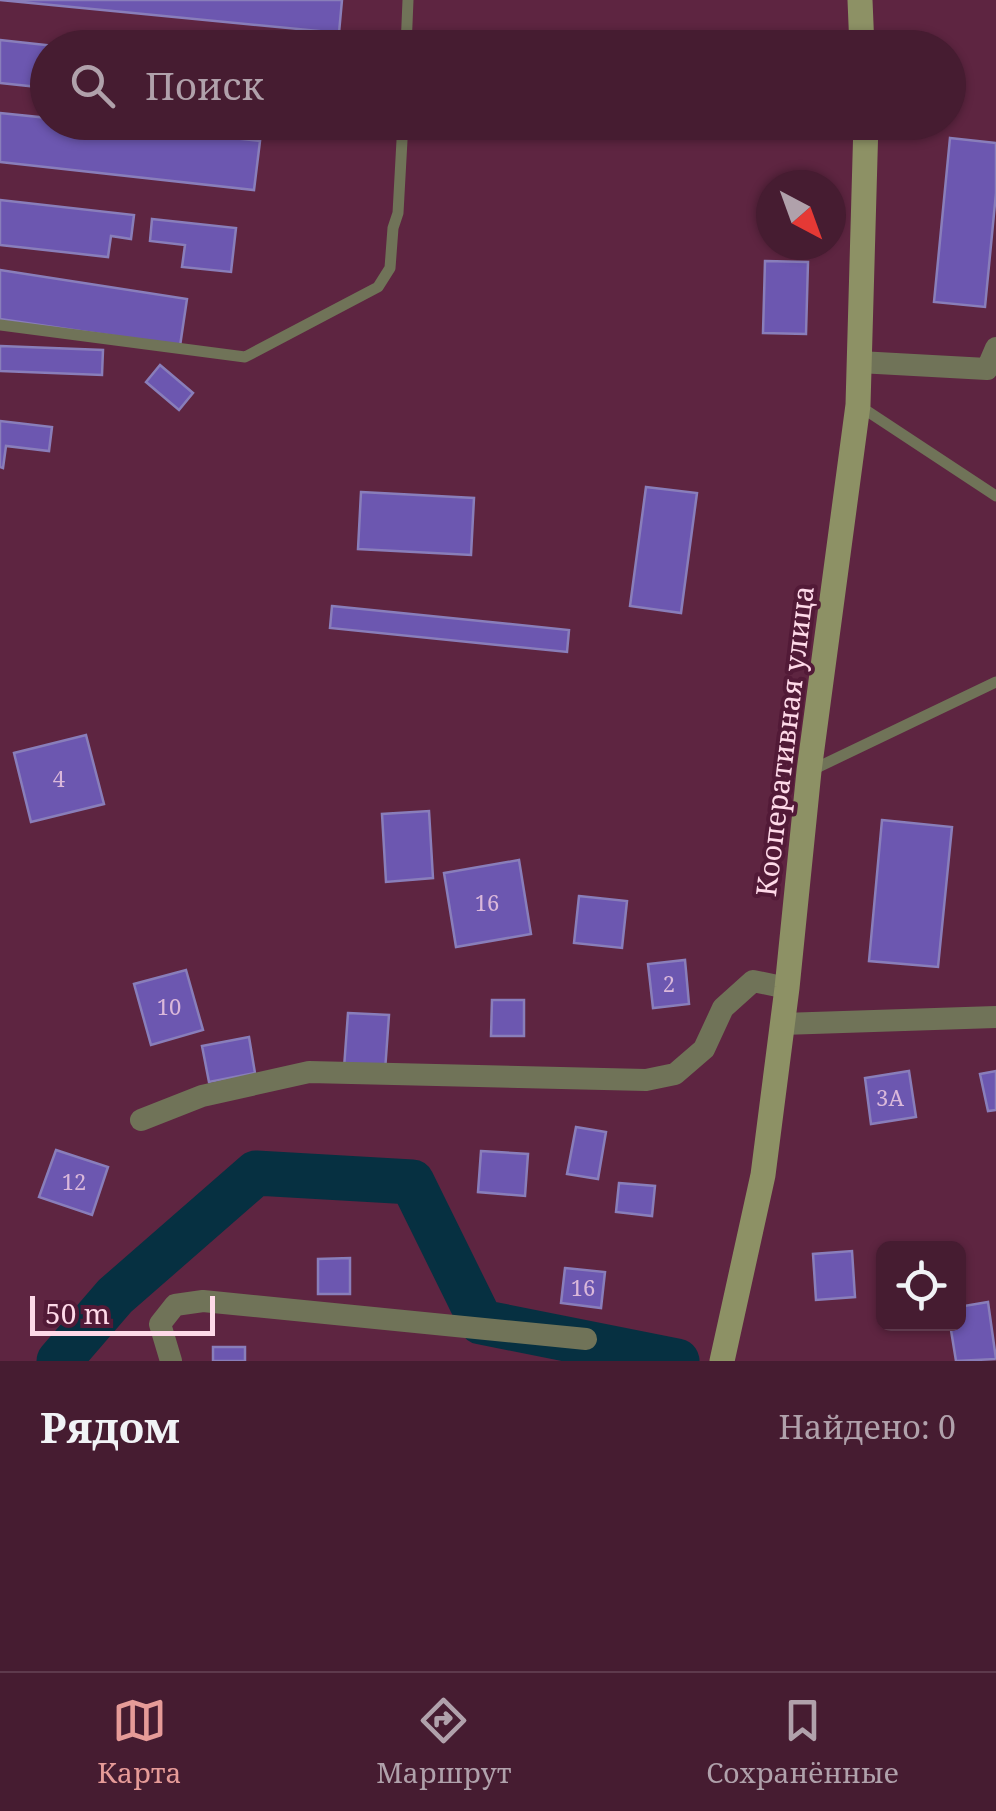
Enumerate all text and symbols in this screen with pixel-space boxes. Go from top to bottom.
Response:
search box [30,30,966,140]
icon: search [65,58,120,113]
text: Поиск [145,59,264,111]
north arrow [756,170,846,260]
street label: Кооперативная улица [746,583,822,899]
house number: 4 [53,763,65,793]
house number: 16 [475,887,499,917]
house number: 2 [663,968,675,998]
house number: 10 [157,991,181,1021]
house number: 3А [876,1082,904,1112]
house number: 12 [62,1166,86,1196]
map controls [876,1241,966,1331]
button: locate [876,1241,966,1331]
house number: 16 [571,1272,595,1302]
scale bar [30,1291,215,1336]
text: 50 m [45,1294,110,1332]
text: Рядом [40,1398,180,1455]
text: Найдено: 0 [778,1405,956,1448]
tab: Карта [97,1693,182,1791]
tab: Маршрут [376,1693,512,1791]
tab: Сохранённые [706,1693,899,1791]

